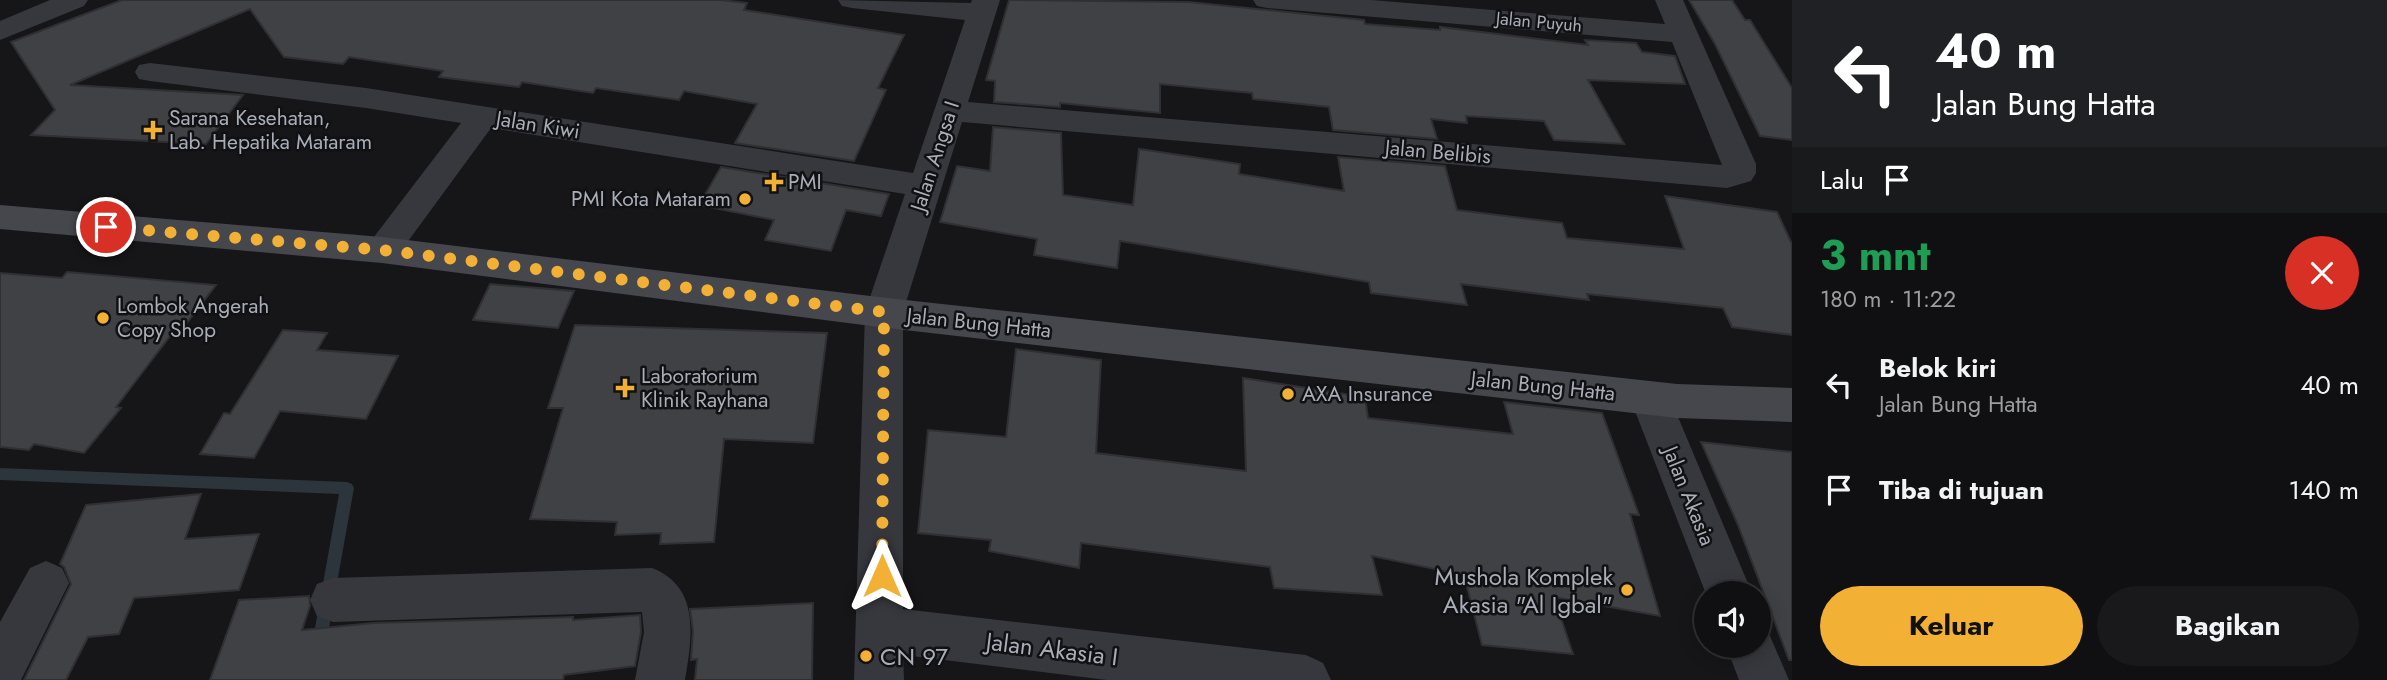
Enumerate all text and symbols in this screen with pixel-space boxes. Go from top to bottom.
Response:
street label: Jalan Puyuh [1493,5,1583,39]
text: 40 m [1935,16,2057,86]
icon: left [1820,28,1911,119]
text: Jalan Bung Hatta [1935,81,2156,127]
street label: Jalan Angsa I [902,97,967,218]
place label: Sarana Kesehatan, Lab. Hepatika Mataram [169,103,372,157]
street label: Jalan Kiwi [491,103,582,146]
marker: Sarana Kesehatan, Lab. Hepatika Mataram [143,120,163,140]
street label: Jalan Belibis [1381,132,1492,172]
text: Lalu [1820,161,1864,199]
icon: arrive [1878,161,1916,199]
place label: PMI [788,167,822,197]
marker: PMI [766,174,782,190]
place label: PMI Kota Mataram [571,184,731,214]
marker: PMI Kota Mataram [737,191,753,207]
pin [76,197,136,257]
icon: arrive [87,208,125,246]
text: 3 mnt [1820,225,1931,286]
button: close [2285,236,2359,310]
text: 180 m · 11:22 [1820,282,1956,316]
place label: Lombok Angerah Copy Shop [117,291,269,345]
street label: Jalan Bung Hatta [902,300,1053,345]
marker: Lombok Angerah Copy Shop [95,310,111,326]
text: Belok kiri [1879,349,1996,387]
place label: Laboratorium Klinik Rayhana [641,361,768,415]
street label: Jalan Bung Hatta [1466,363,1617,408]
icon: left [1820,366,1858,404]
text: 40 m [2300,366,2359,404]
marker: Laboratorium Klinik Rayhana [615,378,635,398]
place label: AXA Insurance [1302,379,1433,409]
marker: AXA Insurance [1280,386,1296,402]
text: Jalan Bung Hatta [1879,387,2038,421]
street label: Jalan Akasia [1654,439,1723,550]
icon: arrive [1820,471,1858,509]
text: Tiba di tujuan [1879,471,2044,509]
text: 140 m [2288,471,2359,509]
position arrow [845,539,919,613]
place label: Mushola Komplek Akasia "Al Igbal" [1435,559,1613,622]
map controls [1694,581,1771,658]
button: sound [1694,581,1771,658]
marker: Mushola Komplek Akasia "Al Igbal" [1619,582,1635,598]
button: Keluar [1820,586,2083,666]
button: Bagikan [2097,586,2359,666]
street label: Jalan Akasia I [981,623,1120,674]
place label: CN 97 [880,639,948,674]
marker: CN 97 [858,648,874,664]

